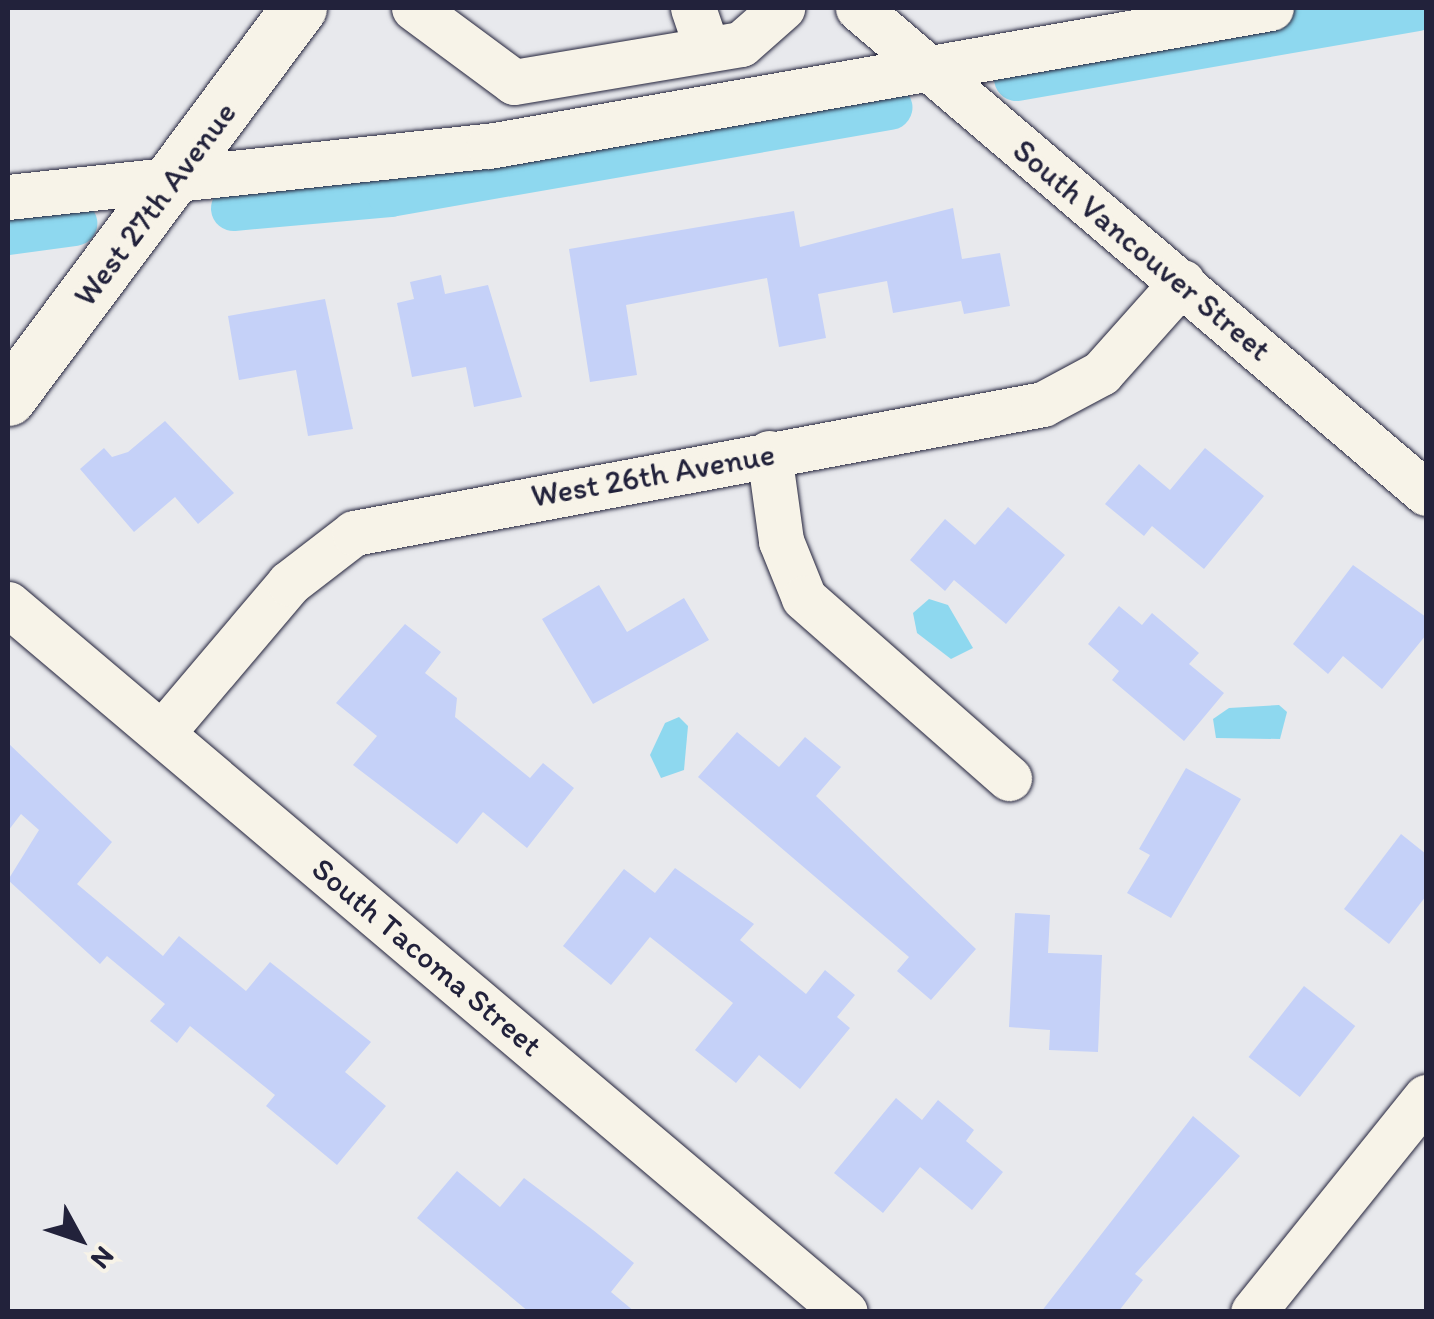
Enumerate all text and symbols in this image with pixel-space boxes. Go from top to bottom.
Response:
street label: West 27th Avenue [66,95,244,313]
street label: South Vancouver Street [1006,132,1278,368]
street label: West 26th Avenue [529,435,777,515]
street label: South Tacoma Street [306,851,548,1063]
north arrow [30,1189,130,1289]
text: N [84,1240,122,1276]

